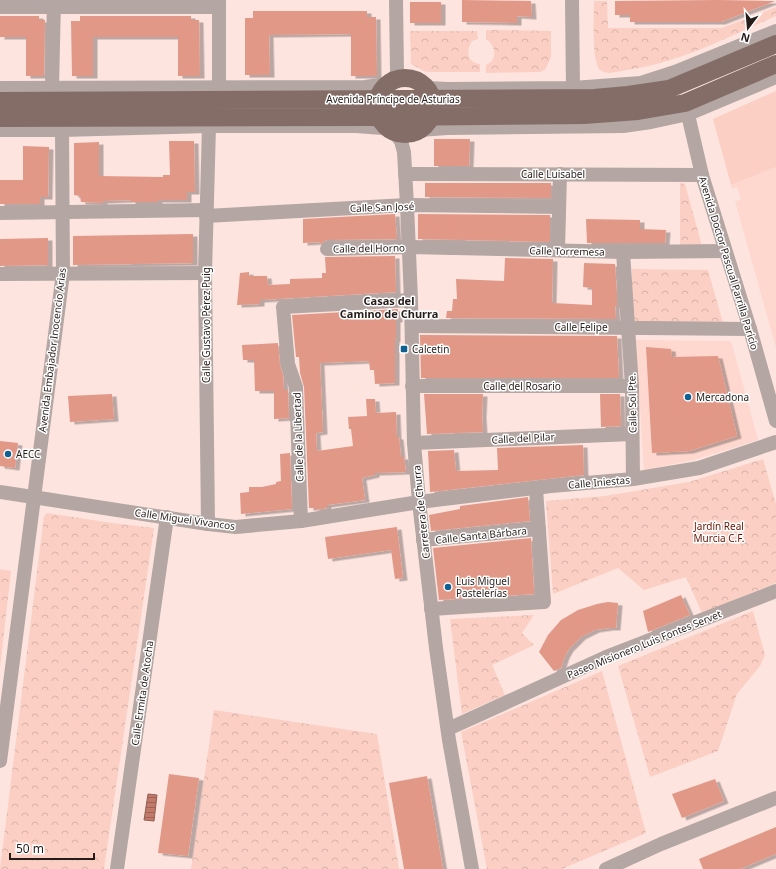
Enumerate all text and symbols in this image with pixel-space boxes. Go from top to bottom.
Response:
north arrow [728,8,768,48]
text: N [739,30,751,47]
street label: Avenida Príncipe de Asturias [326,92,460,106]
street label: Calle Luisabel [521,167,585,181]
street label: Avenida Doctor Pascual Parrilla Paricio [696,175,762,351]
street label: Calle San José [350,199,415,215]
street label: Calle del Horno [333,240,405,256]
street label: Calle Torremesa [529,243,605,259]
street label: Avenida Embajador Inocencio Arias [35,267,69,433]
street label: Calle Gustavo Pérez Puig [199,267,213,383]
district label: Casas del Camino de Churra [340,293,438,321]
street label: Calle Felipe [554,320,608,334]
place label: Calcetin [412,342,449,356]
marker: Calcetin [399,344,409,354]
street label: Calle Sol Pte. [624,373,640,433]
street label: Calle del Rosario [483,379,561,393]
place label: Mercadona [696,390,749,404]
street label: Calle de la Libertad [289,392,307,482]
marker: Mercadona [683,392,693,402]
street label: Calle del Pilar [491,429,555,447]
place label: AECC [16,447,41,461]
marker: AECC [3,449,13,459]
street label: Carretera de Churra [409,465,433,559]
street label: Calle Iniestas [568,472,631,492]
street label: Calle Miguel Vivancos [134,505,236,533]
park label: Jardín Real Murcia C.F. [693,519,745,545]
street label: Calle Santa Bárbara [435,523,527,547]
place label: Luis Miguel Pastelerías [456,574,510,600]
marker: Luis Miguel Pastelerías [443,582,453,592]
street label: Paseo Misionero Luis Fontes Servet [565,606,724,681]
street label: Calle Ermita de Atocha [128,640,156,746]
scale bar [10,835,94,861]
text: 50 m [16,840,44,857]

